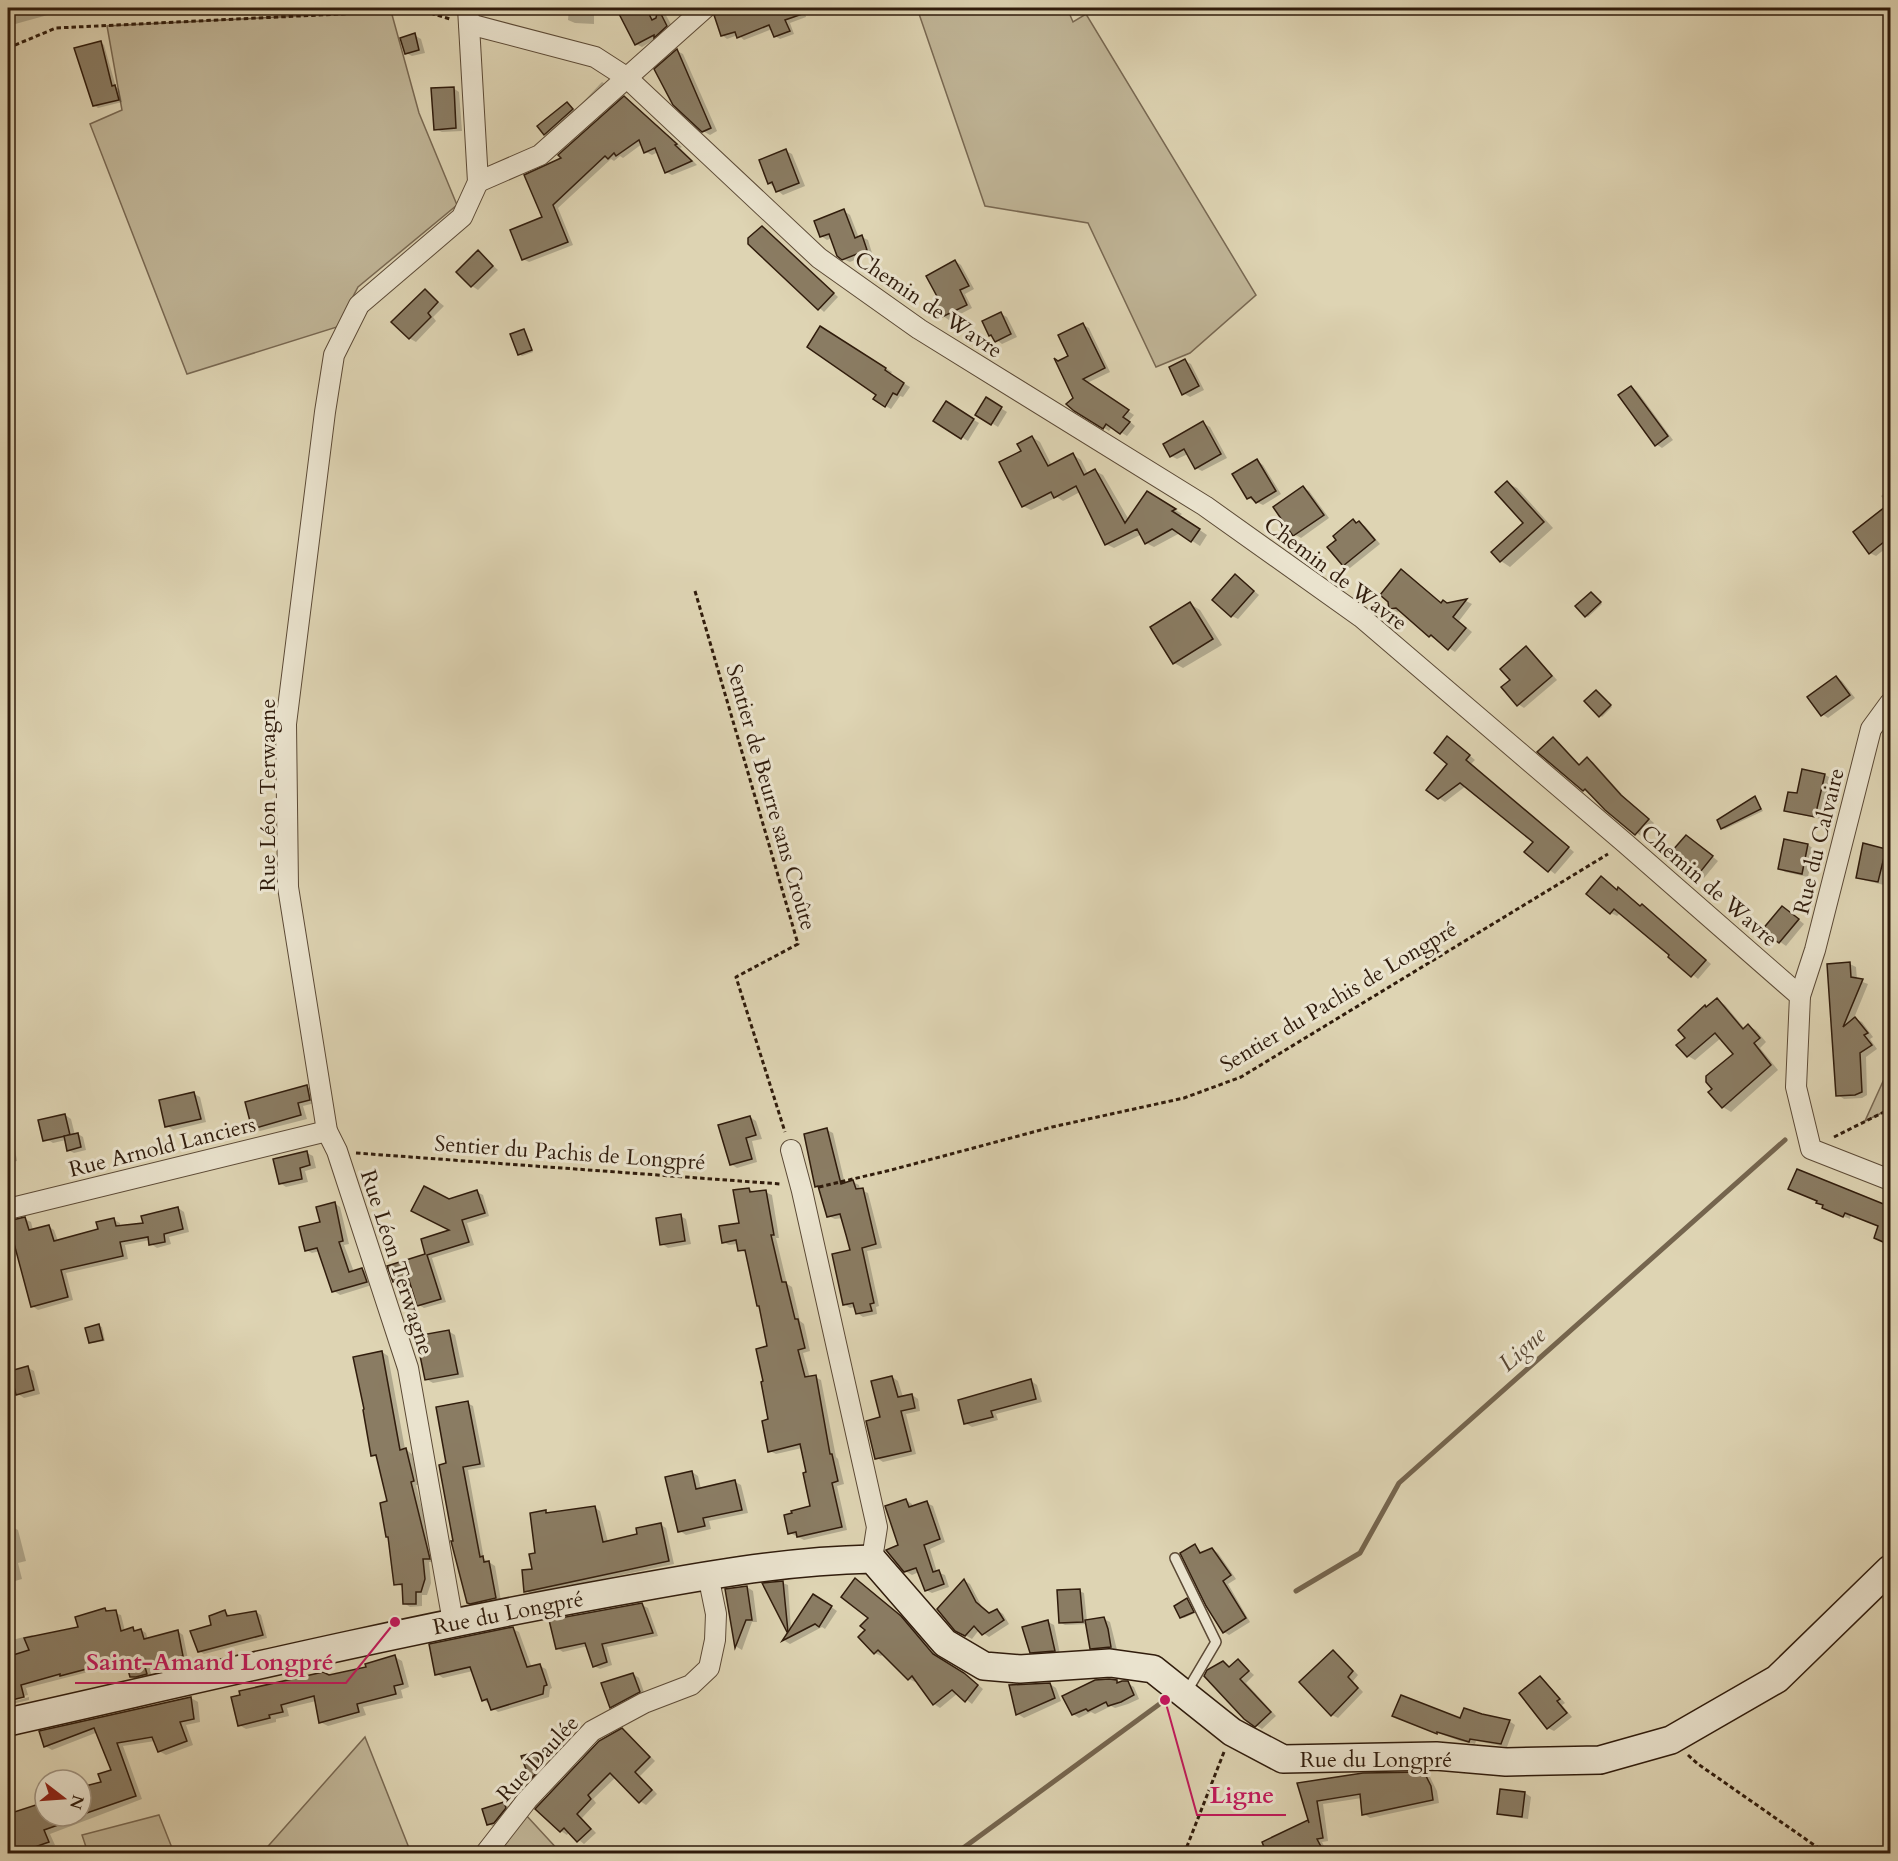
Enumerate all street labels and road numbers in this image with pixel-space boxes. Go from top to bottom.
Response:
street label: Chemin de Wavre [848,244,1008,366]
street label: Chemin de Wavre [1257,510,1413,638]
street label: Sentier de Beurre sans Croûte [719,661,823,934]
street label: Rue Léon Terwagne [253,699,283,891]
street label: Rue du Calvaire [1786,765,1852,917]
street label: Chemin de Wavre [1634,818,1784,954]
street label: Sentier du Pachis de Longpré [1214,914,1463,1080]
street label: Rue Arnold Lanciers [66,1109,259,1185]
street label: Sentier du Pachis de Longpré [433,1129,707,1177]
street label: Rue Léon Terwagne [353,1166,441,1359]
street label: Rue du Longpré [430,1584,586,1642]
street label: Rue Daulée [490,1709,586,1808]
street label: Rue du Longpré [1300,1745,1452,1775]

